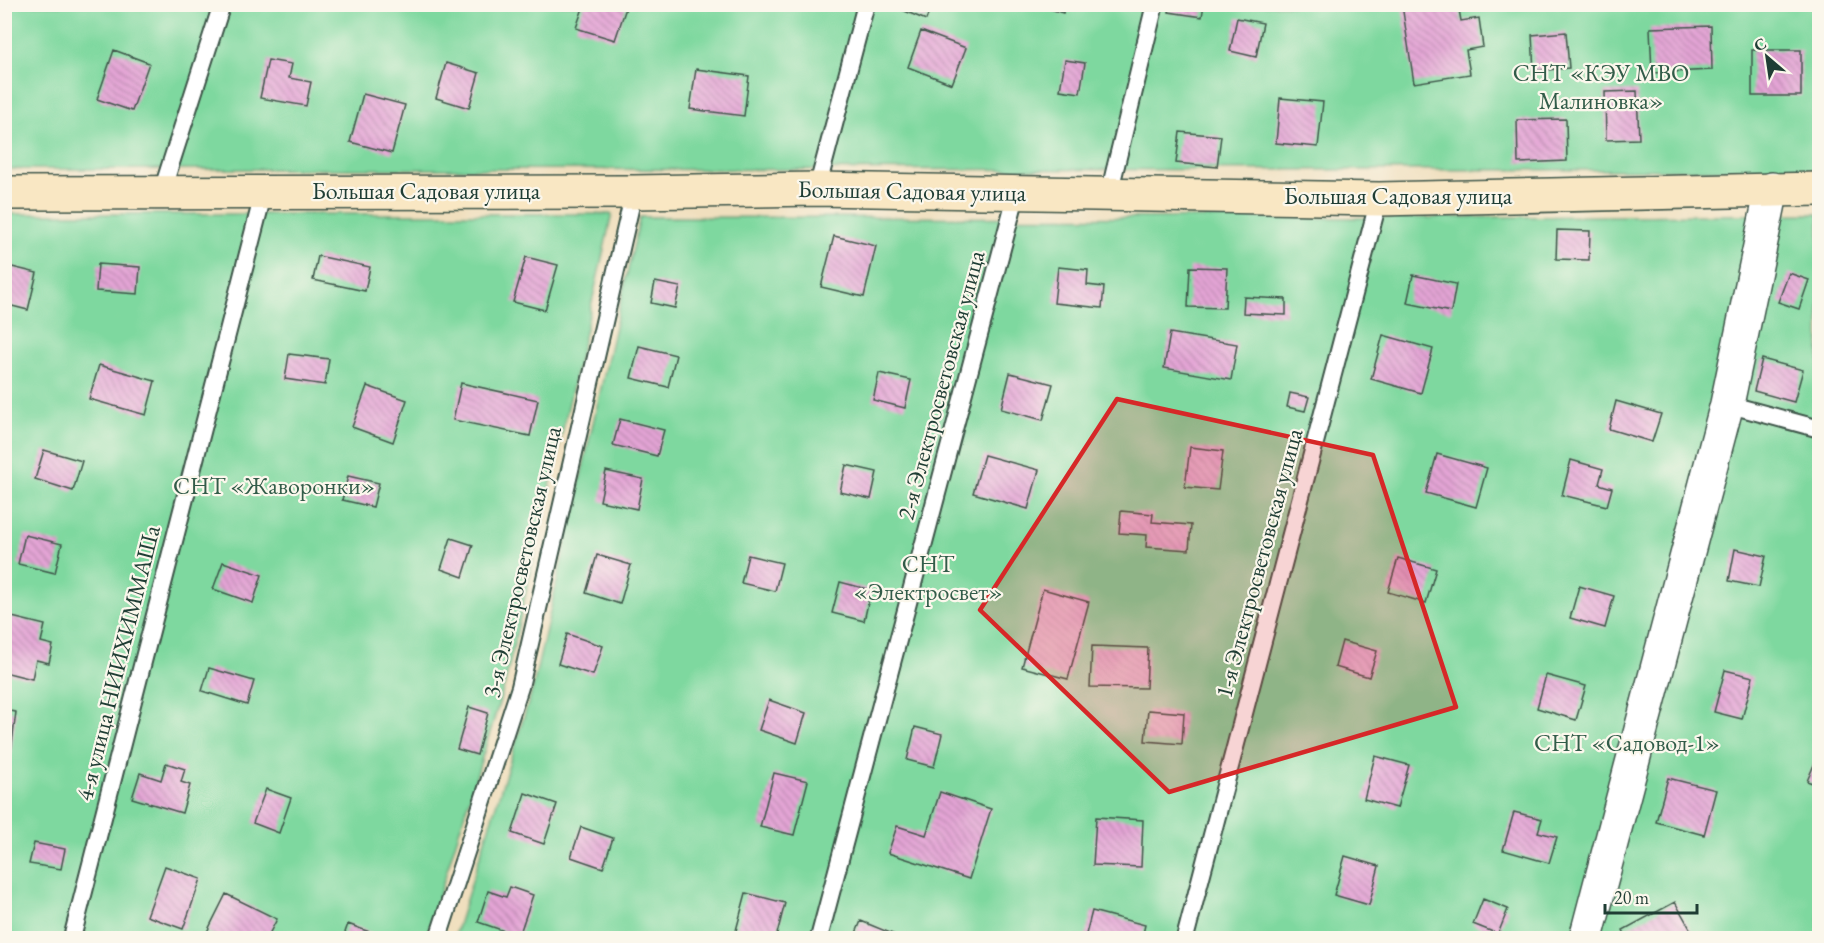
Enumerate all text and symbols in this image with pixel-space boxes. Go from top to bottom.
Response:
north arrow [1737,27,1797,87]
text: С [1750,32,1770,56]
park label: СНТ «КЭУ МВО Малиновка» [1513,57,1689,116]
street label: Большая Садовая улица [797,173,1027,208]
street label: Большая Садовая улица [312,175,541,206]
street label: Большая Садовая улица [1284,180,1513,211]
street label: 2-я Электросветовская улица [890,246,992,523]
street label: 3-я Электросветовская улица [475,423,568,701]
street label: 1-я Электросветовская улица [1208,424,1310,701]
park label: СНТ «Жаворонки» [173,470,375,501]
street label: 4-я улица НИИХИММАШа [68,521,167,804]
park label: СНТ «Электросвет» [854,548,1002,607]
park label: СНТ «Садовод-1» [1534,727,1720,758]
scale bar [1605,877,1696,915]
text: 20 m [1614,886,1649,909]

